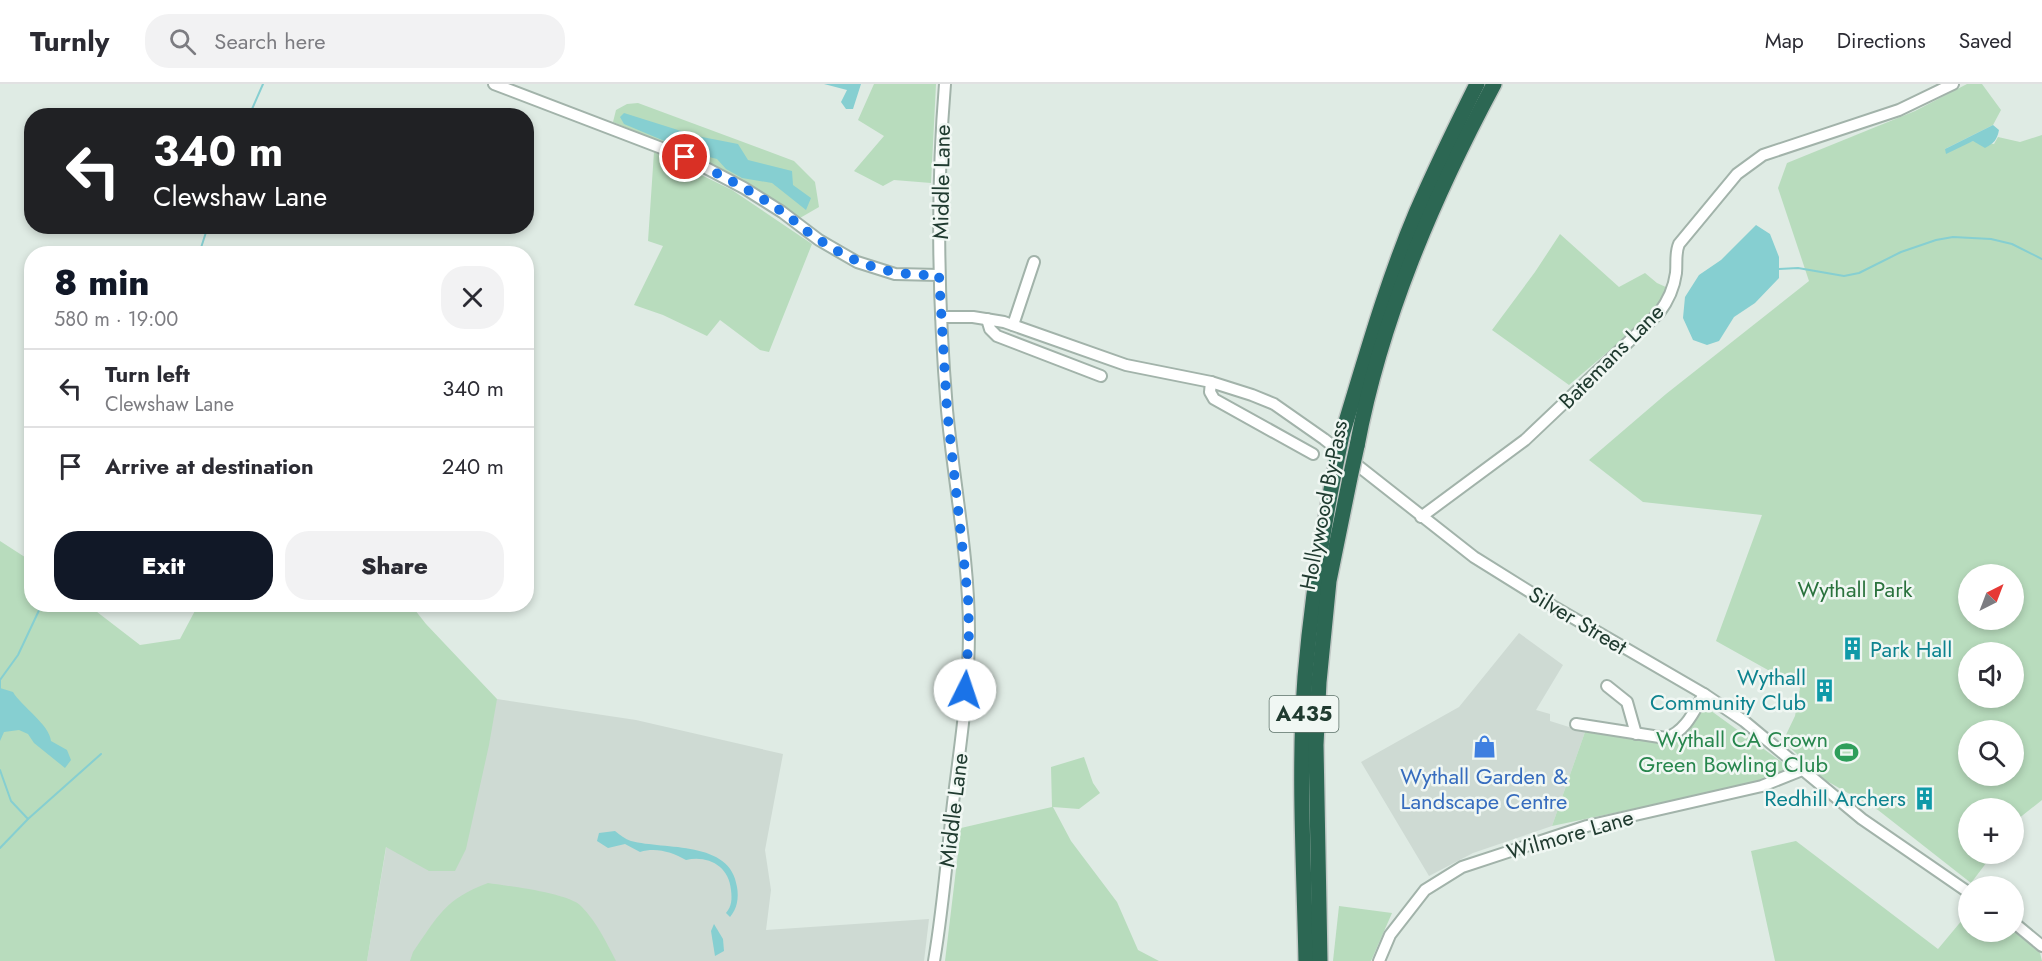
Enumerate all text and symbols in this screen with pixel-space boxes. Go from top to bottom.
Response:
search box [145,14,565,68]
text: Turnly [30,21,109,62]
icon: search [166,25,199,58]
text: Search here [214,25,326,57]
text: Map [1765,26,1804,56]
text: Directions [1837,26,1926,56]
text: Saved [1959,26,2012,56]
text: 340 m [153,121,283,182]
street label: Middle Lane [924,124,958,240]
pin [659,131,710,182]
icon: left [54,132,132,210]
icon: arrive [668,140,701,173]
text: Clewshaw Lane [153,177,327,216]
text: 8 min [54,256,150,308]
button: close [441,266,504,329]
street label: Batemans Lane [1551,296,1671,416]
text: 580 m · 19:00 [54,305,178,334]
text: Turn left [105,358,190,390]
icon: left [54,372,87,405]
text: 340 m [442,372,504,404]
text: Clewshaw Lane [105,390,234,419]
street label: Hollywood By-Pass [1291,417,1355,593]
icon: arrive [54,450,87,483]
text: Arrive at destination [105,450,314,482]
text: 240 m [442,450,504,482]
button: Exit [54,531,273,600]
button: Share [285,531,504,600]
north arrow [1958,564,2024,630]
map controls [1958,564,2024,942]
park label: Wythall Park [1798,573,1913,605]
street label: Silver Street [1523,578,1634,662]
place label: Park Hall [1870,633,1952,665]
building icon: Park Hall [1839,636,1865,662]
button: sound [1958,642,2024,708]
position arrow [933,658,997,722]
place label: Wythall Community Club [1650,661,1806,718]
building icon: Wythall Community Club [1811,677,1837,703]
road number: A435 [1270,696,1338,732]
button: search [1958,720,2024,786]
place label: Wythall CA Crown Green Bowling Club [1638,723,1828,780]
shop icon: Wythall Garden & Landscape Centre [1471,734,1497,760]
sports icon: Wythall CA Crown Green Bowling Club [1833,739,1859,765]
street label: Middle Lane [930,751,976,869]
place label: Wythall Garden & Landscape Centre [1400,760,1568,817]
place label: Redhill Archers [1764,782,1906,814]
building icon: Redhill Archers [1911,785,1937,811]
button: + [1958,798,2024,864]
street label: Wilmore Lane [1503,801,1637,867]
button: − [1958,876,2024,942]

